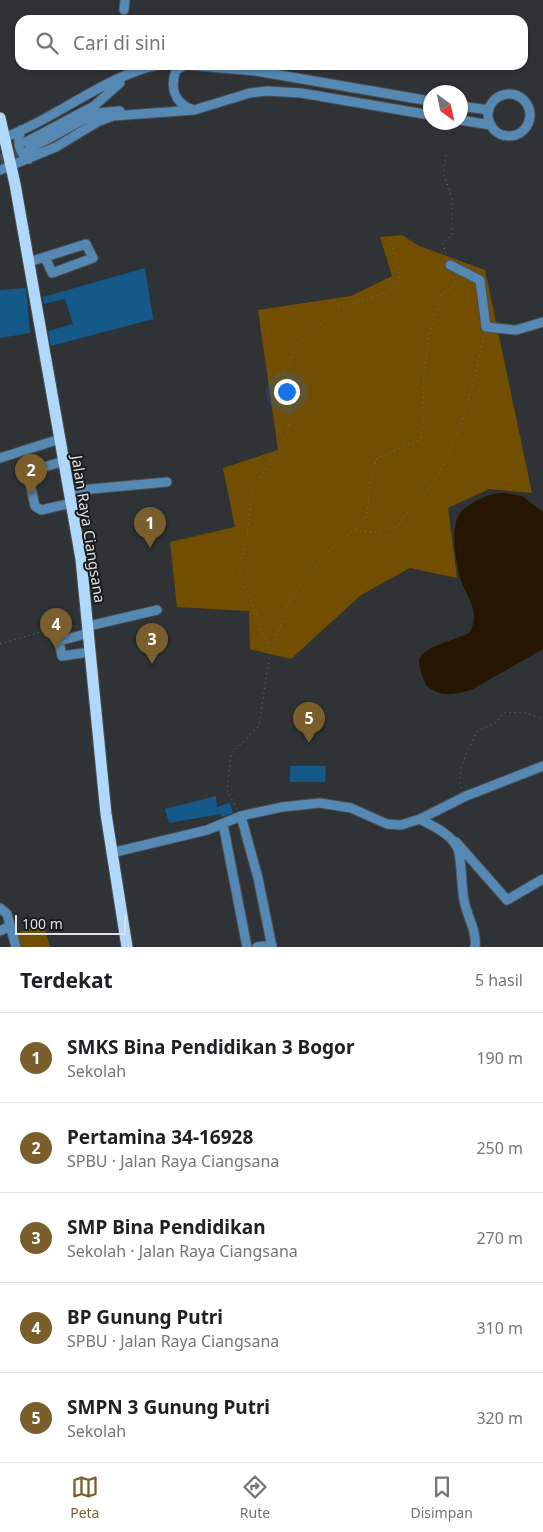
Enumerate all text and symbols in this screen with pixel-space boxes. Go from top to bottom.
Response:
search box [15,15,528,70]
icon: search [33,29,61,57]
text: Cari di sini [73,30,166,56]
north arrow [423,85,468,130]
your location [274,379,300,405]
street label: Jalan Raya Ciangsana [67,452,111,604]
pin: 2 [15,454,47,495]
pin: 1 [134,507,166,548]
pin: 4 [40,608,72,649]
pin: 3 [136,623,168,664]
pin: 5 [293,702,325,743]
scale bar [15,912,126,935]
text: 100 m [22,914,63,933]
text: Terdekat [20,966,113,994]
text: 5 hasil [475,969,523,991]
text: SMKS Bina Pendidikan 3 Bogor [67,1034,354,1060]
text: 1 [31,1047,41,1069]
text: 190 m [476,1047,523,1069]
text: Sekolah [67,1060,126,1082]
text: Pertamina 34-16928 [67,1124,253,1150]
text: 2 [31,1137,41,1159]
text: 250 m [476,1137,523,1159]
text: SPBU · Jalan Raya Ciangsana [67,1150,279,1172]
text: SMP Bina Pendidikan [67,1214,266,1240]
text: 3 [31,1227,41,1249]
text: 270 m [476,1227,523,1249]
text: Sekolah · Jalan Raya Ciangsana [67,1240,298,1262]
text: BP Gunung Putri [67,1304,223,1330]
text: 4 [31,1317,41,1339]
text: 310 m [476,1317,523,1339]
text: SPBU · Jalan Raya Ciangsana [67,1330,279,1352]
text: SMPN 3 Gunung Putri [67,1394,270,1420]
text: 5 [31,1407,41,1429]
text: 320 m [476,1407,523,1429]
text: Sekolah [67,1420,126,1442]
tab: Peta [70,1473,99,1522]
tab: Rute [240,1473,270,1522]
tab: Disimpan [410,1473,473,1522]

